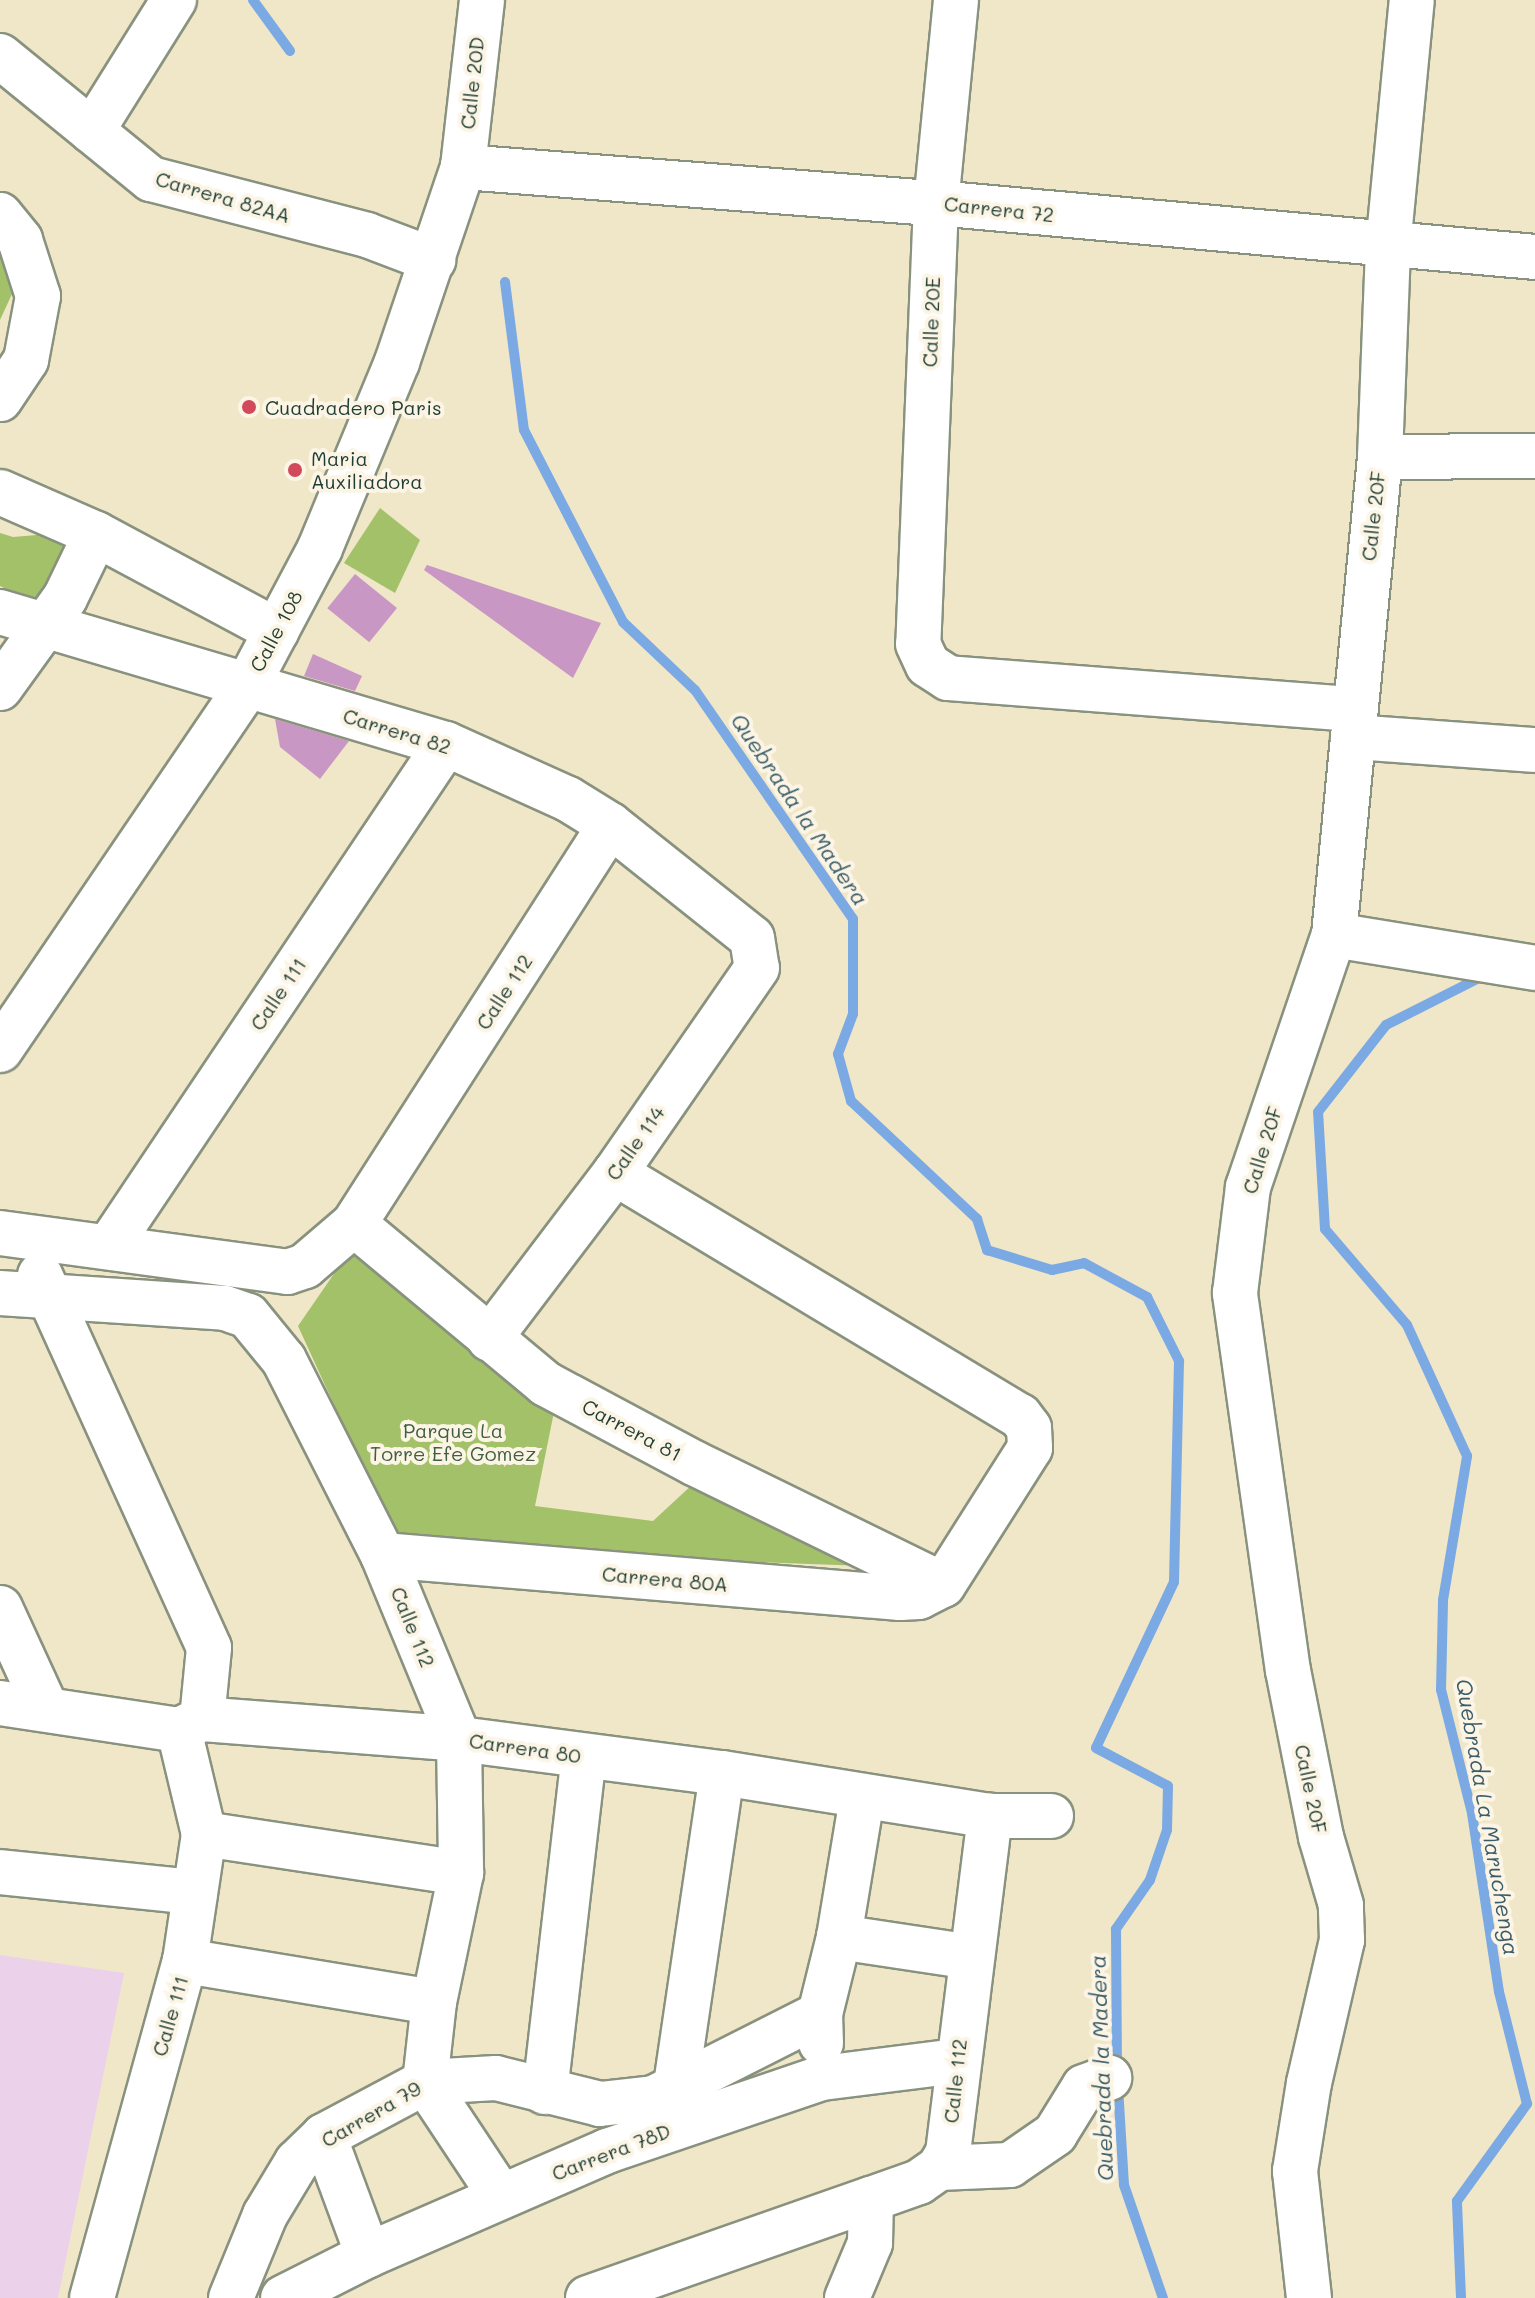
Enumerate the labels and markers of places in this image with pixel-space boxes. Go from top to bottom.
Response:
place label: Cuadradero Paris [265,395,442,419]
marker: Cuadradero Paris [240,398,258,416]
place label: Maria Auxiliadora [311,446,423,493]
marker: Maria Auxiliadora [286,461,304,479]

